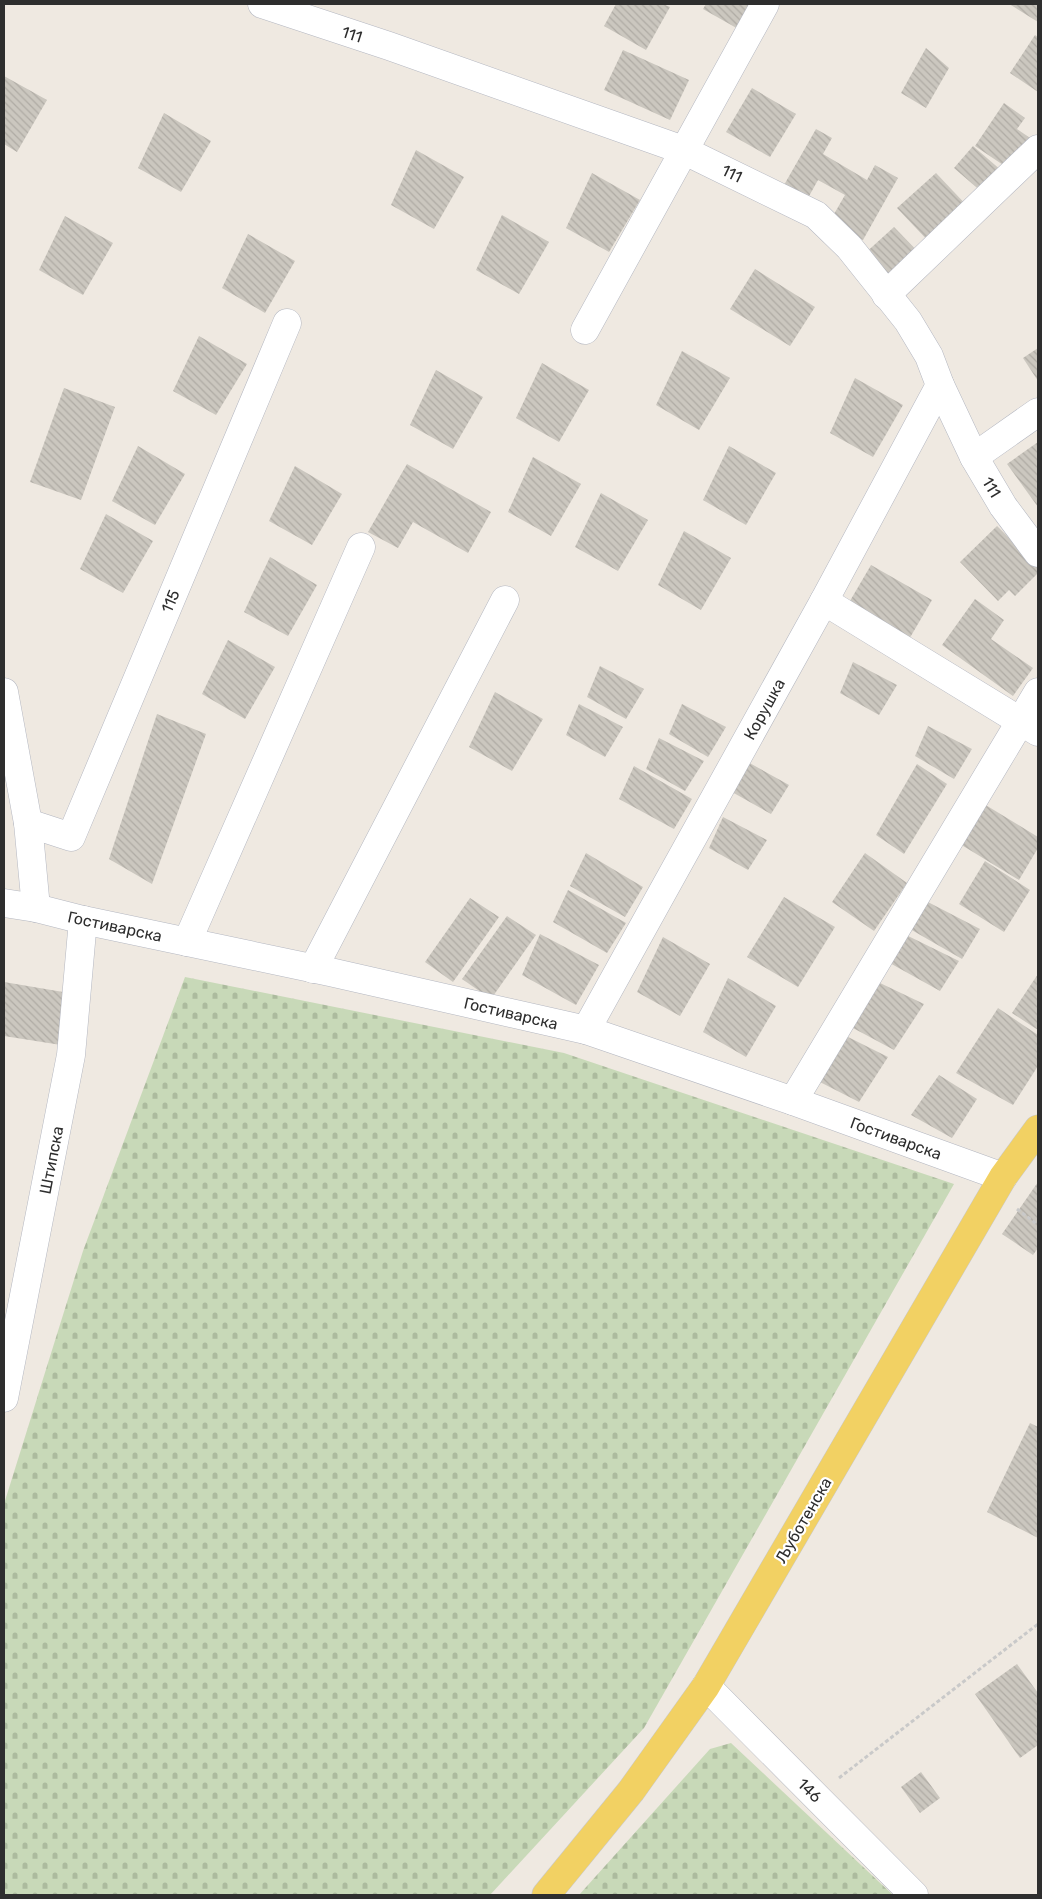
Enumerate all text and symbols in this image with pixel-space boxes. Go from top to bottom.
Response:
street label: 111 [339,22,365,47]
street label: 111 [718,160,745,186]
street label: 111 [978,474,1005,501]
street label: 115 [157,587,184,616]
street label: Корушка [740,675,789,743]
street label: Гостиварска [66,907,164,946]
street label: Гостиварска [462,993,560,1034]
street label: Гостиварска [848,1113,944,1164]
street label: Штипска [36,1124,67,1196]
street label: Љуботенска [771,1474,836,1567]
street label: 146 [794,1774,826,1807]

